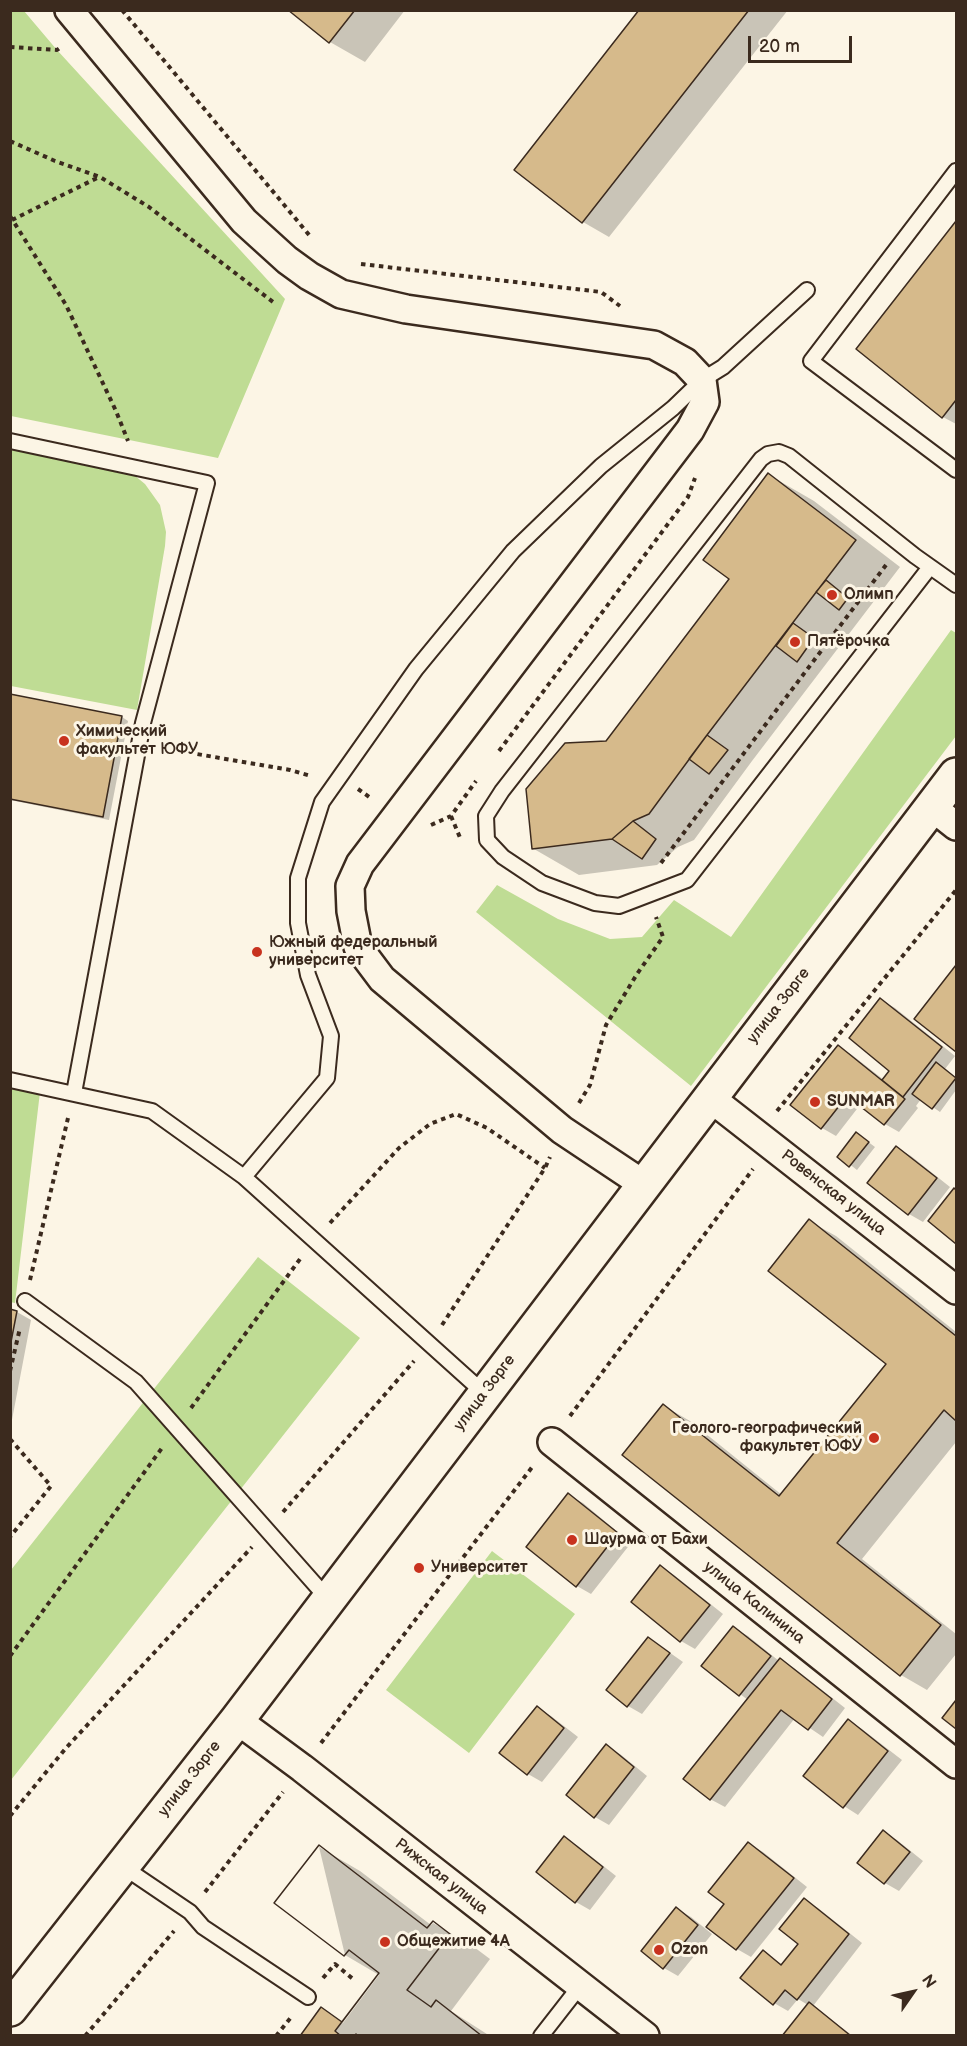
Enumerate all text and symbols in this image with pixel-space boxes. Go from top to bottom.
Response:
scale bar [751,24,854,62]
text: 20 m [759,36,800,57]
place label: Олимп [844,585,894,605]
marker: Олимп [825,588,839,602]
place label: Пятёрочка [807,632,889,652]
marker: Пятёрочка [788,635,802,649]
place label: Химический факультет ЮФУ [76,722,198,760]
marker: Химический факультет ЮФУ [57,734,71,748]
place label: Южный федеральный университет [269,933,438,971]
marker: Южный федеральный университет [250,945,264,959]
street label: улица Зорге [744,964,814,1048]
place label: SUNMAR [827,1092,895,1112]
marker: SUNMAR [808,1095,822,1109]
street label: Ровенская улица [777,1146,889,1240]
street label: улица Зорге [450,1351,520,1435]
place label: Геолого-географический факультет ЮФУ [672,1419,862,1457]
marker: Геолого-географический факультет ЮФУ [867,1431,881,1445]
place label: Шаурма от Бахи [584,1530,708,1550]
marker: Шаурма от Бахи [565,1533,579,1547]
place label: Университет [431,1558,528,1578]
street label: улица Калинина [700,1558,808,1648]
marker: Университет [412,1561,426,1575]
street label: улица Зорге [155,1737,225,1821]
street label: Рижская улица [391,1835,491,1919]
place label: Общежитие 4А [397,1932,510,1952]
marker: Общежитие 4А [378,1935,392,1949]
place label: Ozon [671,1940,708,1960]
marker: Ozon [652,1943,666,1957]
north arrow [883,1962,943,2022]
text: N [917,1971,940,1992]

